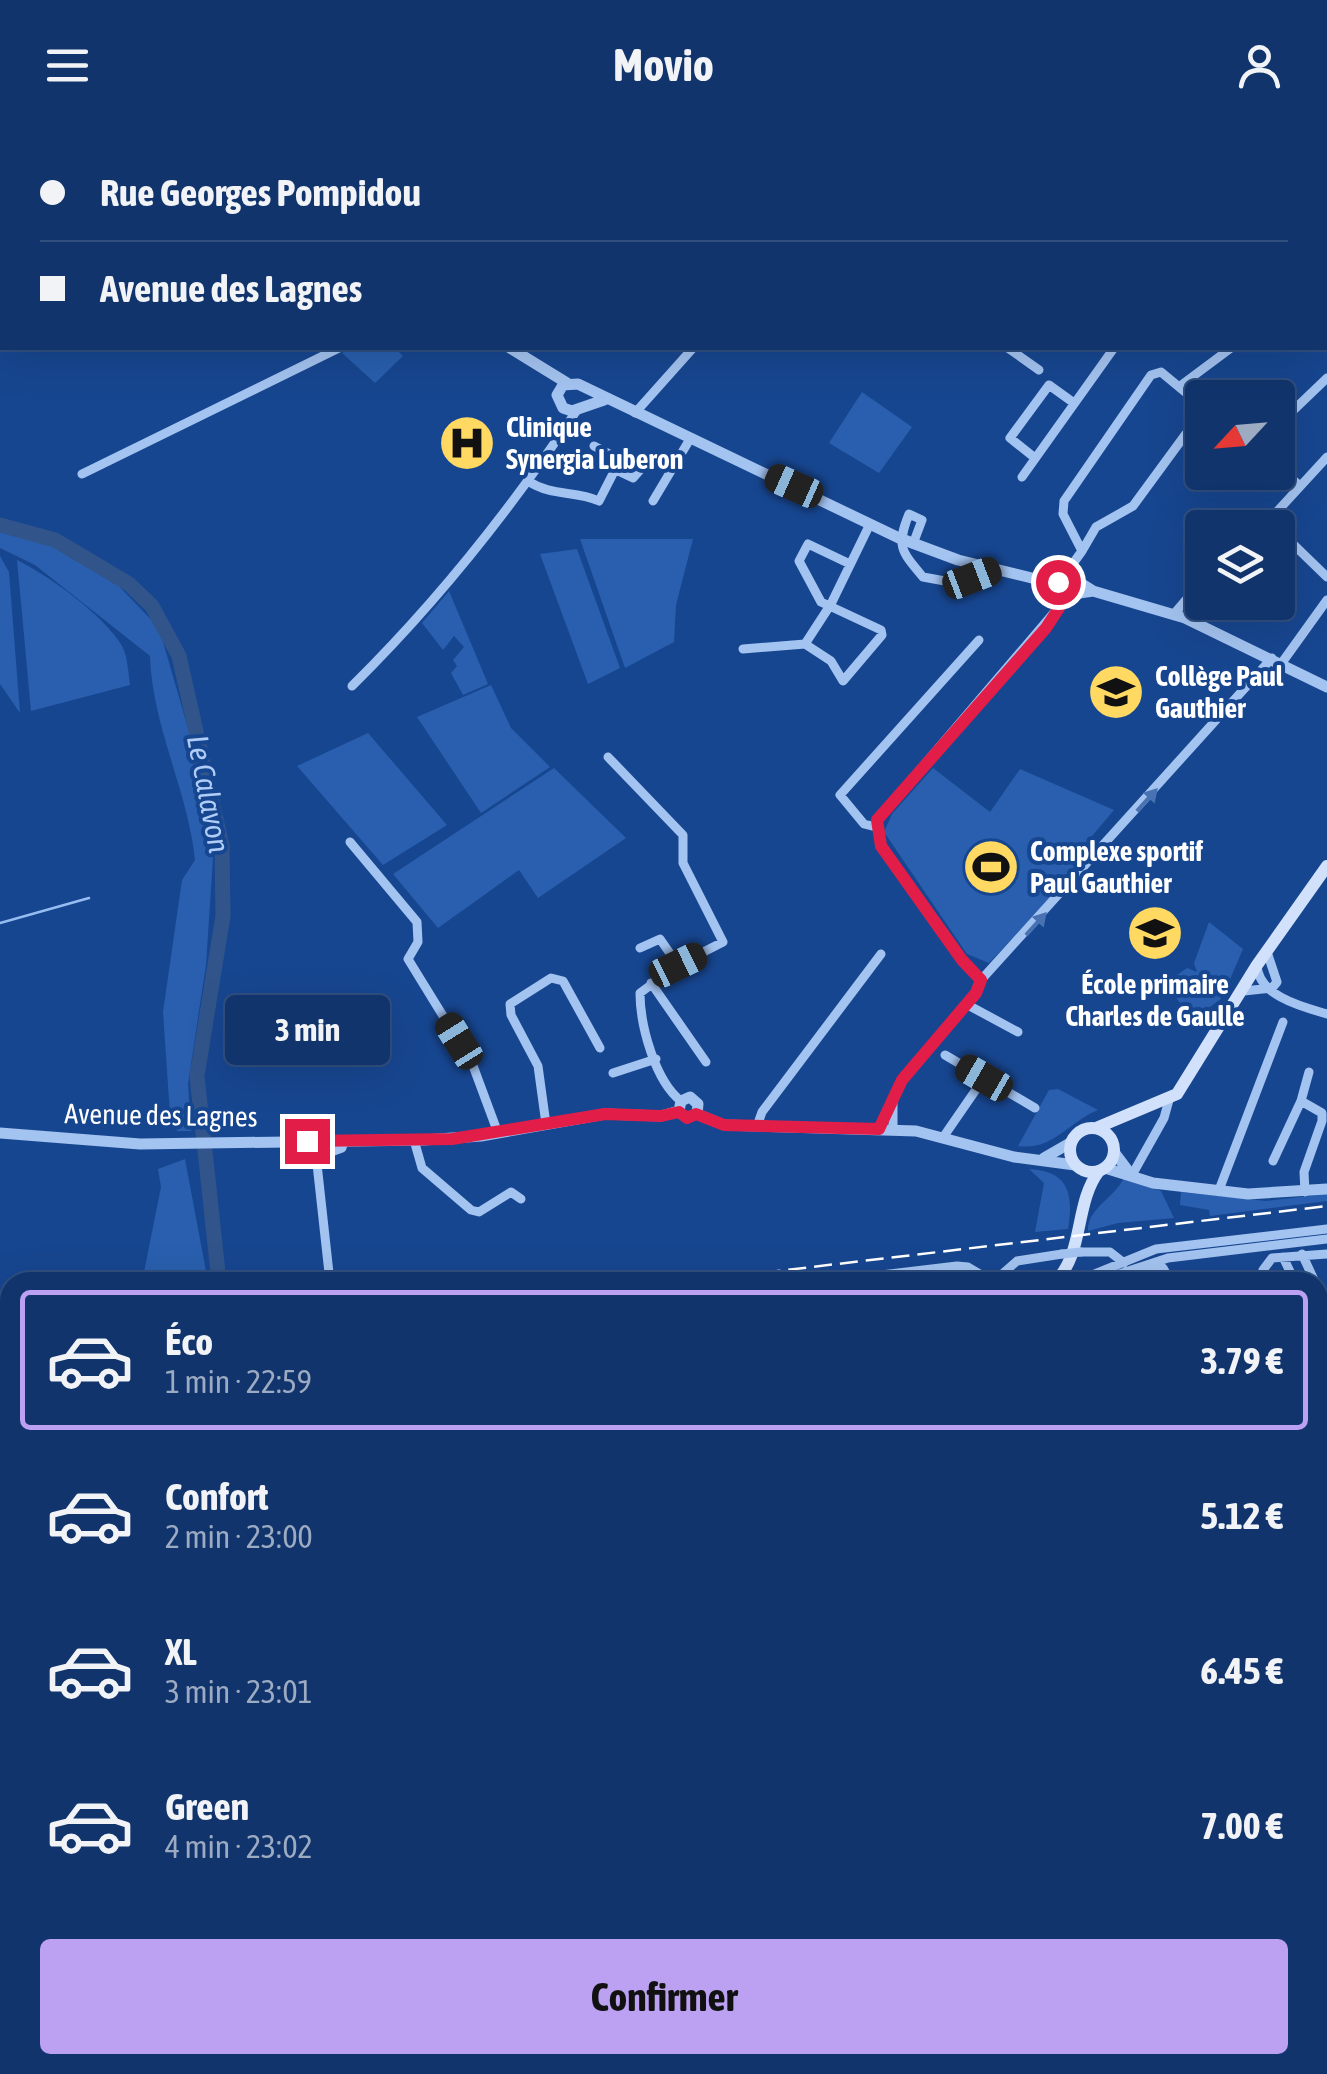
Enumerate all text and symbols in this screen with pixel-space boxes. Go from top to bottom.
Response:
icon: menu [40,38,95,93]
icon: person [1232,38,1287,93]
text: Movio [613,39,714,91]
text: Rue Georges Pompidou [100,171,421,214]
text: Avenue des Lagnes [100,267,362,310]
north arrow [1185,380,1295,490]
map controls [1185,380,1295,620]
place label: Clinique Synergia Luberon [506,411,683,475]
hospital icon: Clinique Synergia Luberon [437,413,497,473]
car [760,460,828,512]
button: layers [1185,510,1295,620]
car [939,553,1005,603]
route start [1036,560,1081,605]
place label: Collège Paul Gauthier [1155,660,1284,724]
school or university icon: Collège Paul Gauthier [1086,662,1146,722]
water label: Le Calavon [181,732,237,855]
one-way arrow [1136,788,1158,813]
place label: Complexe sportif Paul Gauthier [1030,835,1203,899]
sports icon: Complexe sportif Paul Gauthier [961,837,1021,897]
school or university icon: École primaire Charles de Gaulle [1125,903,1185,963]
one-way arrow [1024,912,1046,937]
car [644,938,712,992]
place label: École primaire Charles de Gaulle [1065,968,1245,1032]
callout: 3 min [224,996,390,1066]
car [430,1008,488,1074]
text: 3 min [275,1011,340,1048]
car [951,1050,1017,1106]
street label: Avenue des Lagnes [64,1097,258,1133]
route end [285,1119,330,1164]
icon: car [45,1315,135,1405]
text: Éco [165,1320,213,1363]
text: 3.79 € [1200,1339,1283,1382]
text: 1 min · 22:59 [165,1363,312,1400]
icon: car [45,1470,135,1560]
text: Confort [165,1475,269,1518]
text: 5.12 € [1200,1494,1283,1537]
text: 2 min · 23:00 [165,1518,312,1555]
icon: car [45,1625,135,1715]
text: XL [165,1630,197,1673]
text: 6.45 € [1200,1649,1283,1692]
text: 3 min · 23:01 [165,1673,312,1710]
icon: car [45,1780,135,1870]
text: Green [165,1785,249,1828]
text: 7.00 € [1200,1804,1283,1847]
text: 4 min · 23:02 [165,1828,312,1865]
button: Confirmer [40,1939,1288,2054]

